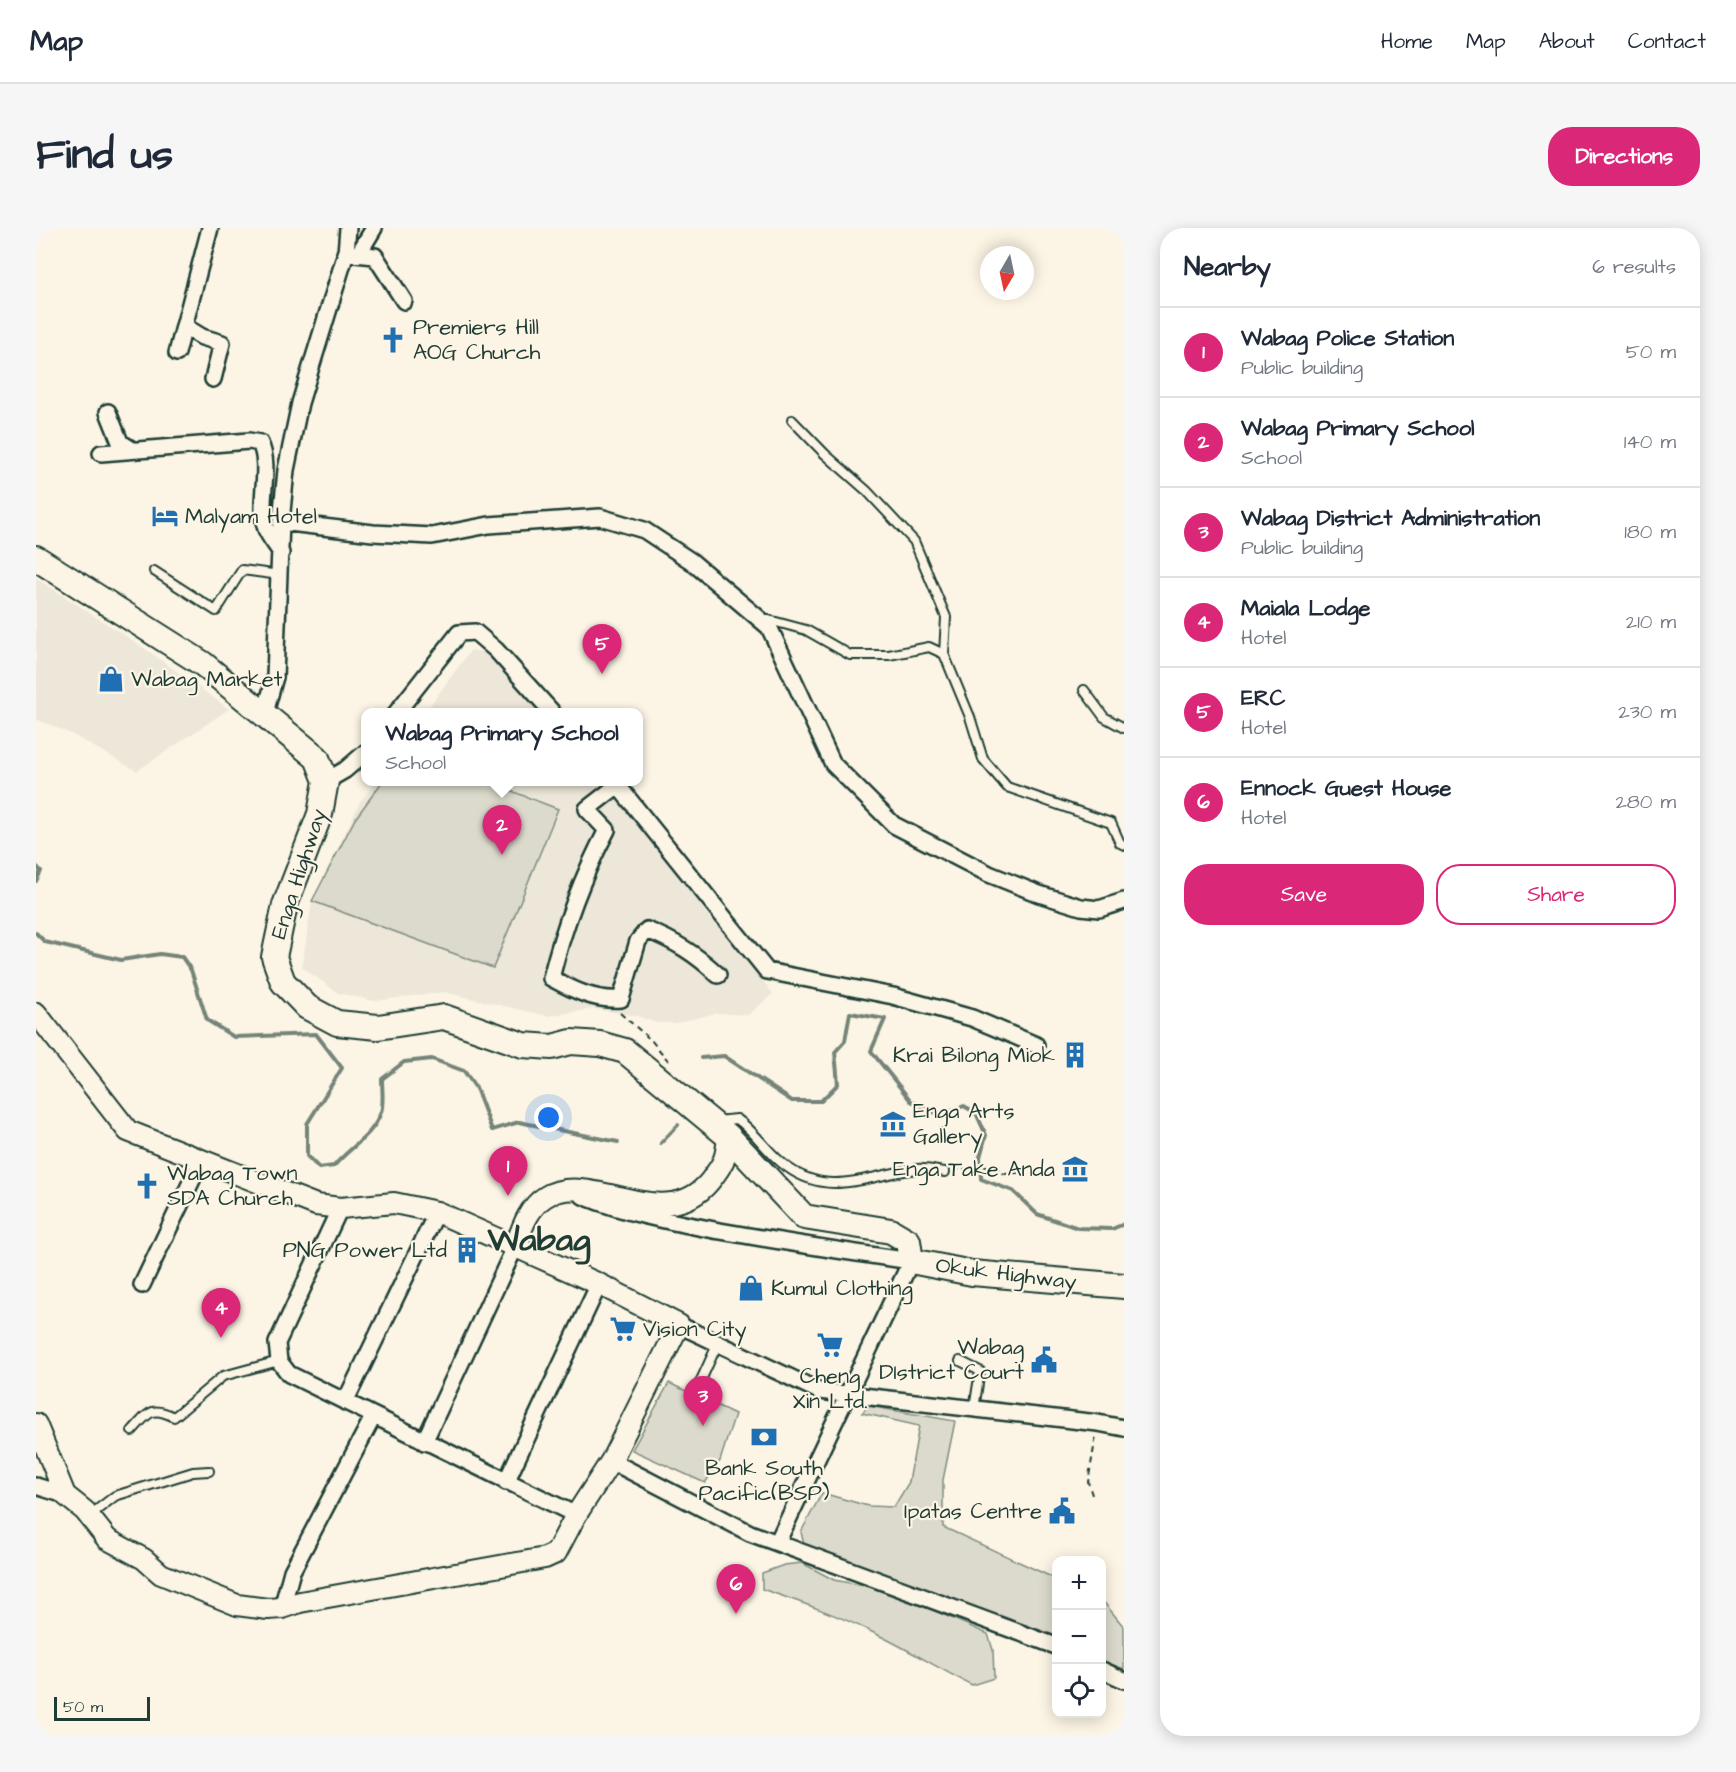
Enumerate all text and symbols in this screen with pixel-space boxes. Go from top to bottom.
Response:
text: Map [30,22,83,61]
text: Home [1381,27,1433,56]
text: Map [1466,27,1506,56]
text: About [1539,27,1595,56]
text: Contact [1628,27,1706,56]
text: Find us [36,127,173,185]
button: Directions [1548,127,1700,186]
north arrow [980,246,1034,300]
text: Nearby [1184,249,1271,285]
text: 6 results [1592,253,1676,281]
place label: Premiers Hill AOG Church [413,312,541,368]
text: Wabag Police Station [1241,323,1454,354]
church icon: Premiers Hill AOG Church [378,325,408,355]
text: 1 [1202,338,1205,366]
text: 50 m [1626,338,1676,366]
text: Public building [1241,354,1363,382]
text: Wabag Primary School [1241,413,1475,444]
text: 2 [1198,428,1209,456]
text: 140 m [1624,428,1676,456]
text: School [1241,444,1302,472]
hotel icon: Malyam Hotel [150,501,180,531]
place label: Malyam Hotel [185,501,317,533]
text: Wabag District Administration [1241,503,1540,534]
text: 3 [1198,518,1209,546]
text: 180 m [1624,518,1676,546]
text: Public building [1241,534,1363,562]
text: Maiala Lodge [1241,593,1371,624]
text: 4 [1197,608,1210,636]
text: 210 m [1626,608,1676,636]
pin: 5 [582,624,622,674]
text: Hotel [1241,624,1286,652]
shop icon: Wabag Market [96,664,126,694]
place label: Wabag Market [131,664,283,696]
text: ERC [1241,683,1285,714]
text: 5 [1196,698,1211,726]
text: 230 m [1618,698,1676,726]
popup [361,708,643,786]
text: Hotel [1241,714,1286,742]
text: Wabag Primary School [385,718,619,749]
text: School [385,749,446,777]
text: Ennock Guest House [1241,773,1452,804]
text: 6 [1197,788,1210,816]
text: 280 m [1615,788,1676,816]
text: Hotel [1241,804,1286,832]
street label: Enga Highway [263,805,336,943]
pin: 2 [482,806,522,855]
button: Save [1184,864,1424,925]
button: Share [1436,864,1676,925]
place label: Krai Bilong Miok [893,1040,1055,1072]
building icon: Krai Bilong Miok [1060,1040,1090,1070]
place label: Enga Arts Gallery [913,1096,1015,1153]
your location [534,1103,563,1132]
museum icon: Enga Arts Gallery [878,1109,908,1139]
pin: 1 [488,1146,528,1196]
place label: Enga Take Anda [893,1154,1055,1186]
museum icon: Enga Take Anda [1060,1154,1090,1184]
place label: Wabag Town SDA Church [167,1158,297,1214]
church icon: Wabag Town SDA Church [132,1171,162,1201]
district label: Wabag [486,1216,591,1265]
place label: PNG Power Ltd [283,1235,447,1266]
building icon: PNG Power Ltd [452,1235,482,1265]
street label: Okuk Highway [934,1250,1078,1299]
shop icon: Kumul Clothing [736,1273,766,1303]
place label: Kumul Clothing [771,1273,913,1305]
pin: 4 [202,1288,240,1338]
supermarket icon: Vision City [608,1314,638,1344]
place label: Vision City [643,1314,747,1346]
supermarket icon: Cheng Xin Ltd. [815,1330,845,1360]
place label: Wabag DIstrict Court [879,1332,1024,1388]
public building icon: Wabag DIstrict Court [1029,1345,1059,1375]
place label: Cheng Xin Ltd. [793,1361,867,1417]
pin: 3 [684,1376,722,1426]
bank icon: Bank South Pacific(BSP) [749,1422,779,1452]
place label: Bank South Pacific(BSP) [699,1453,830,1509]
place label: Ipatas Centre [904,1496,1042,1527]
public building icon: Ipatas Centre [1047,1496,1077,1526]
map controls [1052,1556,1106,1718]
button: + [1052,1556,1106,1610]
pin: 6 [716,1564,756,1614]
button: − [1052,1610,1106,1664]
button: locate [1052,1664,1106,1718]
scale bar [54,1694,150,1722]
text: 50 m [63,1696,103,1718]

